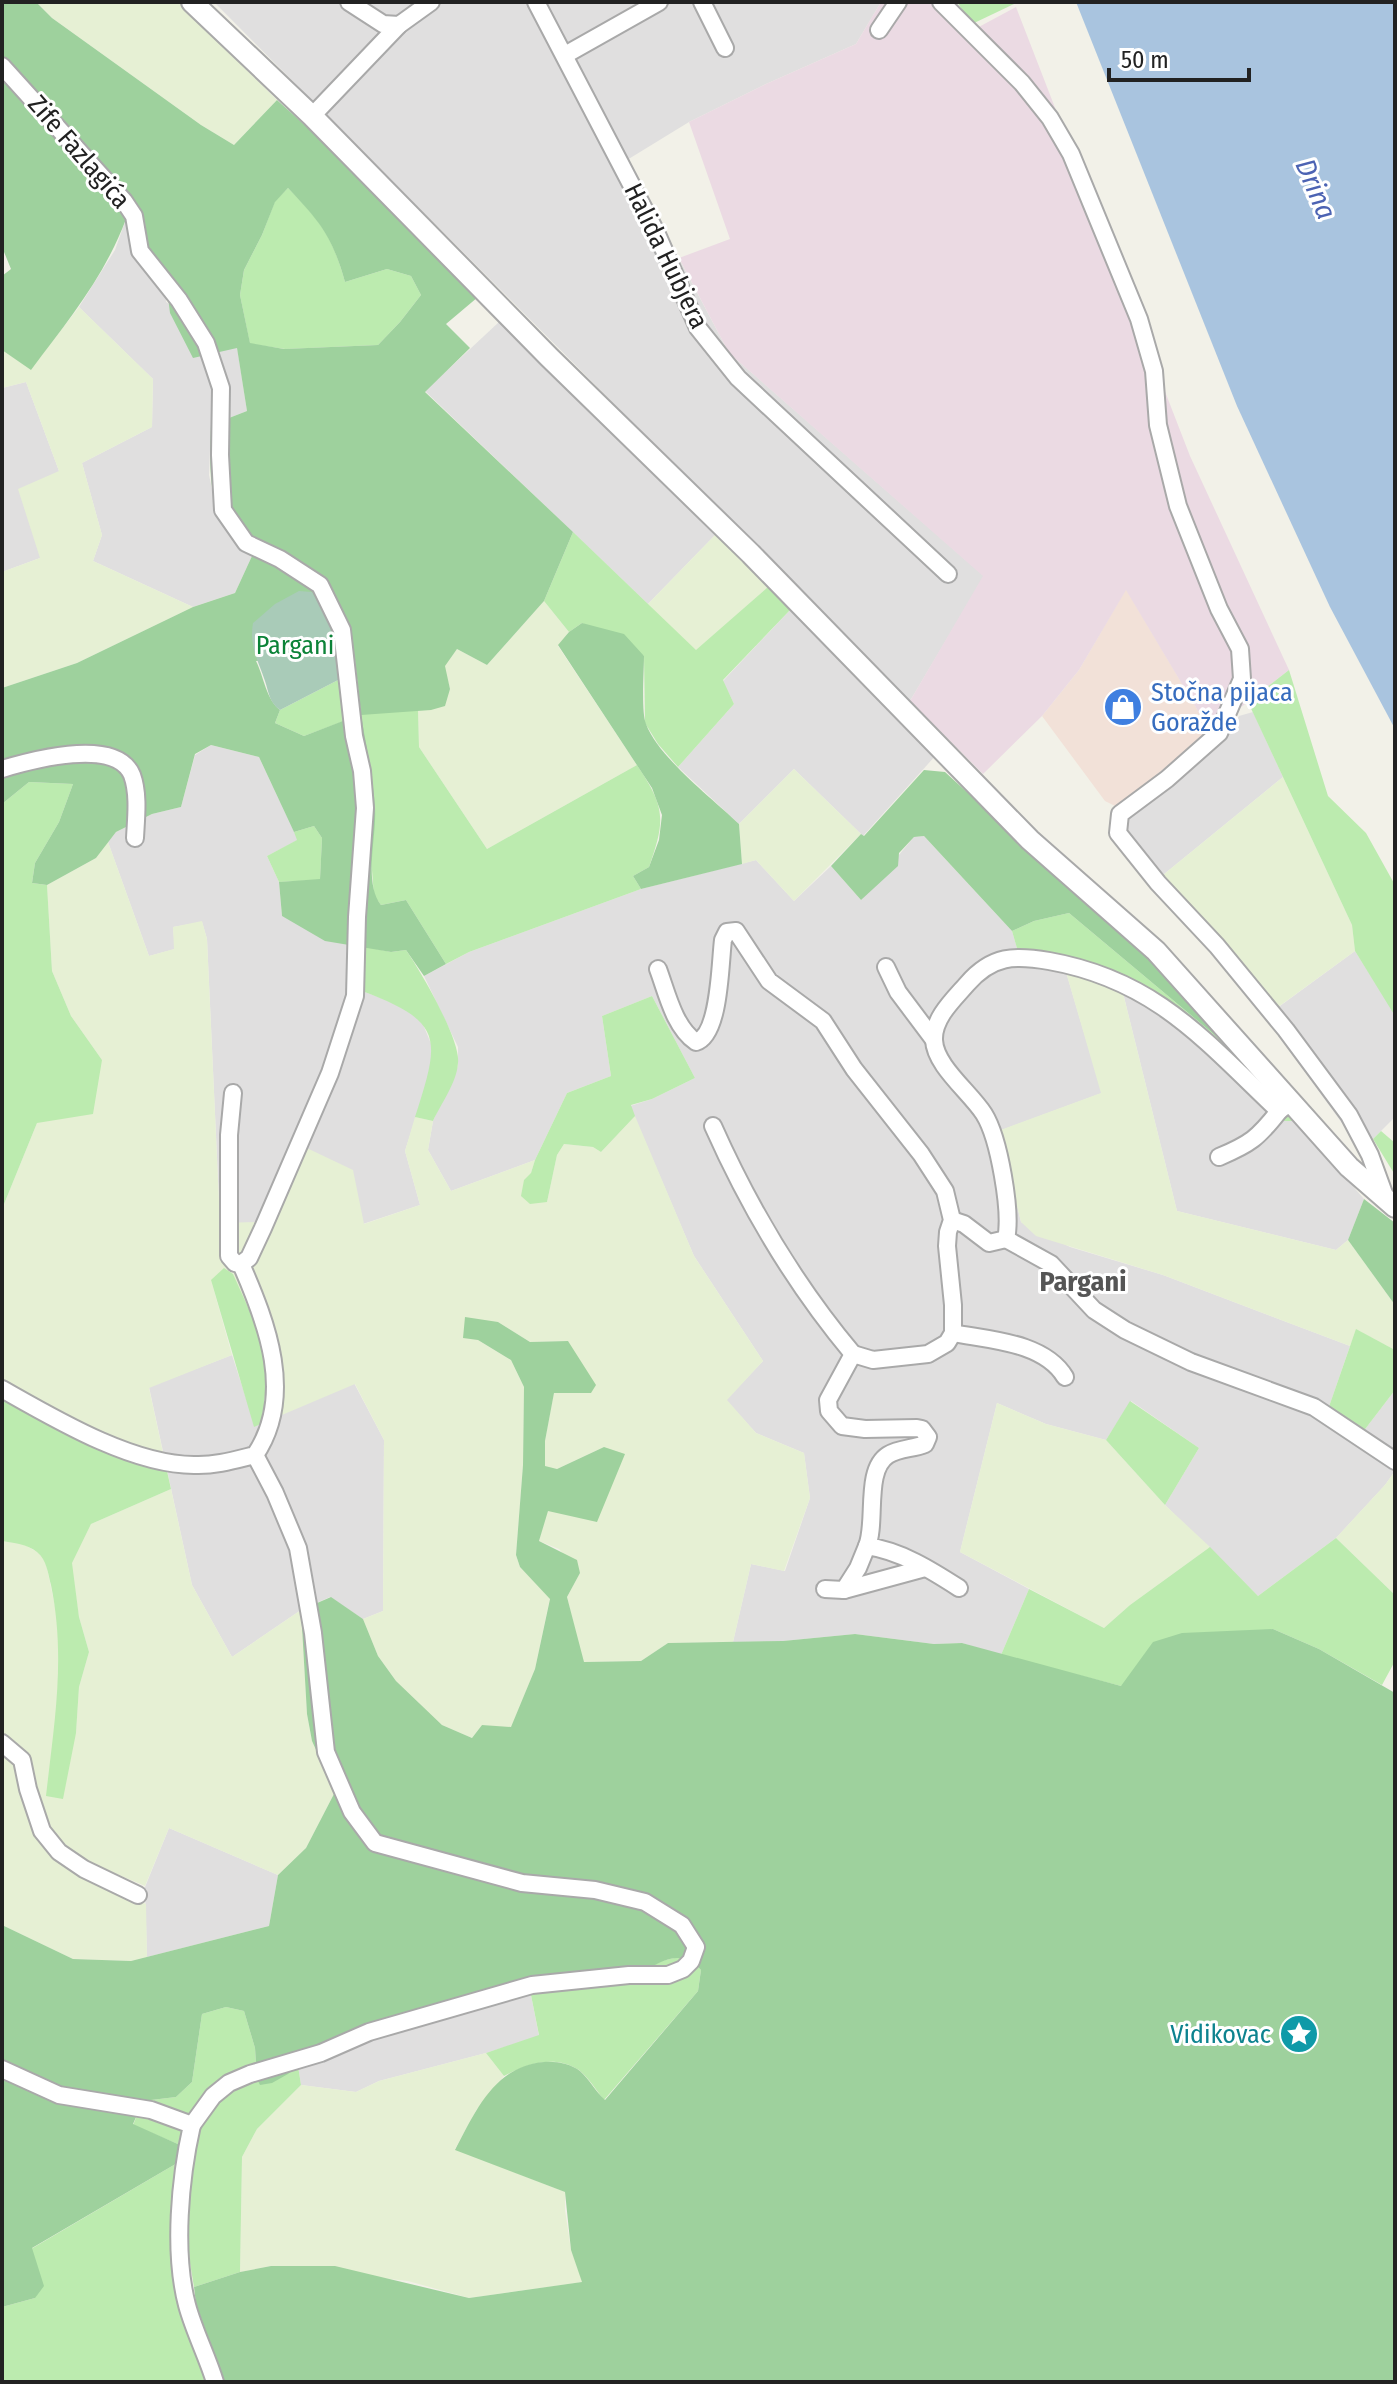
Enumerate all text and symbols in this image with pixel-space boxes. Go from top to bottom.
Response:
scale bar [1109,32,1249,82]
text: 50 m [1121,46,1169,74]
street label: Zife Fazlagića [21,89,137,215]
water label: Drina [1289,154,1343,224]
street label: Halida Hubjera [617,178,715,334]
park label: Pargani [256,630,334,661]
place label: Stočna pijaca Goražde [1151,677,1293,738]
shop icon: Stočna pijaca Goražde [1102,686,1144,728]
district label: Pargani [1040,1265,1126,1298]
place icon: Vidikovac [1278,2013,1320,2055]
place label: Vidikovac [1170,2019,1271,2050]

